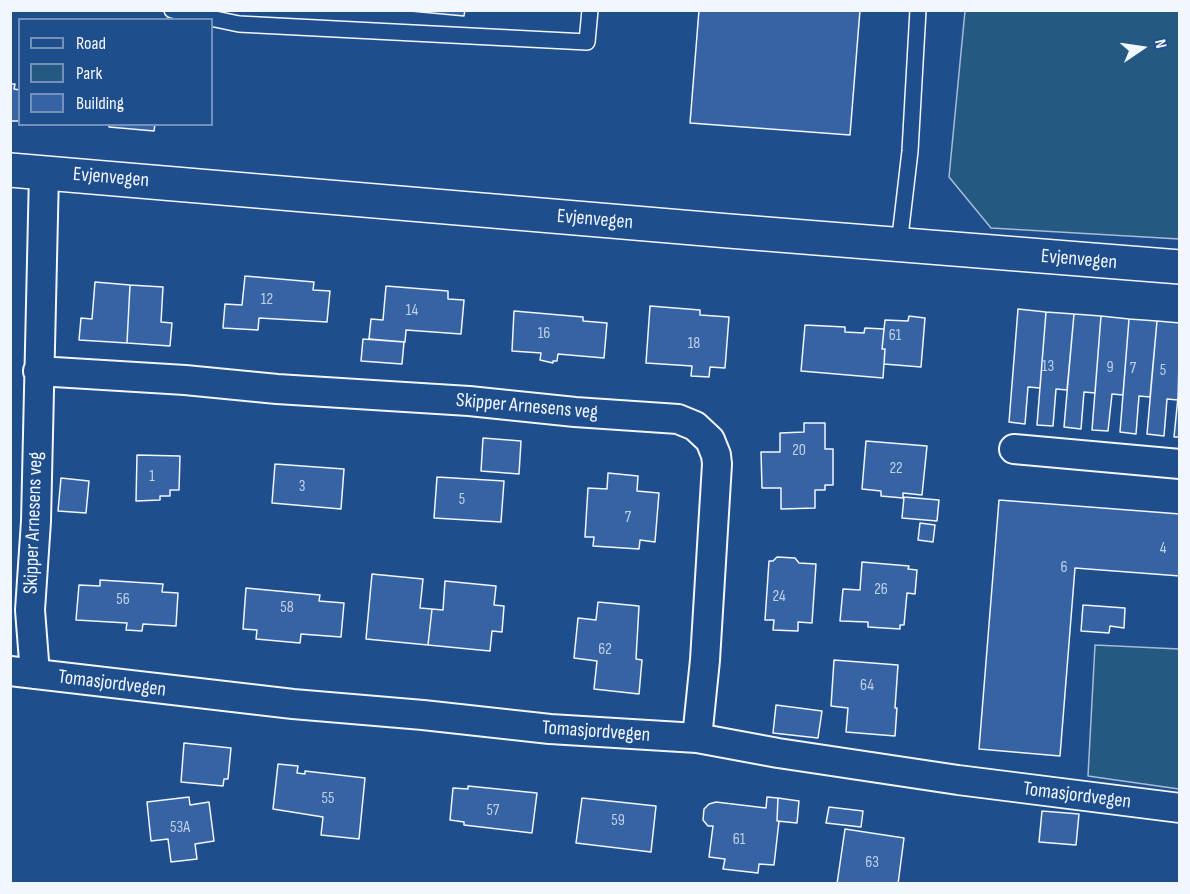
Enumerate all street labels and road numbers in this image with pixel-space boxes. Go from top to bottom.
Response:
street label: Evjenvegen [72,163,150,193]
street label: Evjenvegen [556,205,634,235]
street label: Evjenvegen [1040,245,1118,275]
street label: Skipper Arnesens veg [455,389,599,425]
street label: Skipper Arnesens veg [20,451,48,595]
street label: Tomasjordvegen [57,665,167,703]
street label: Tomasjordvegen [541,716,651,748]
street label: Tomasjordvegen [1022,777,1132,815]

